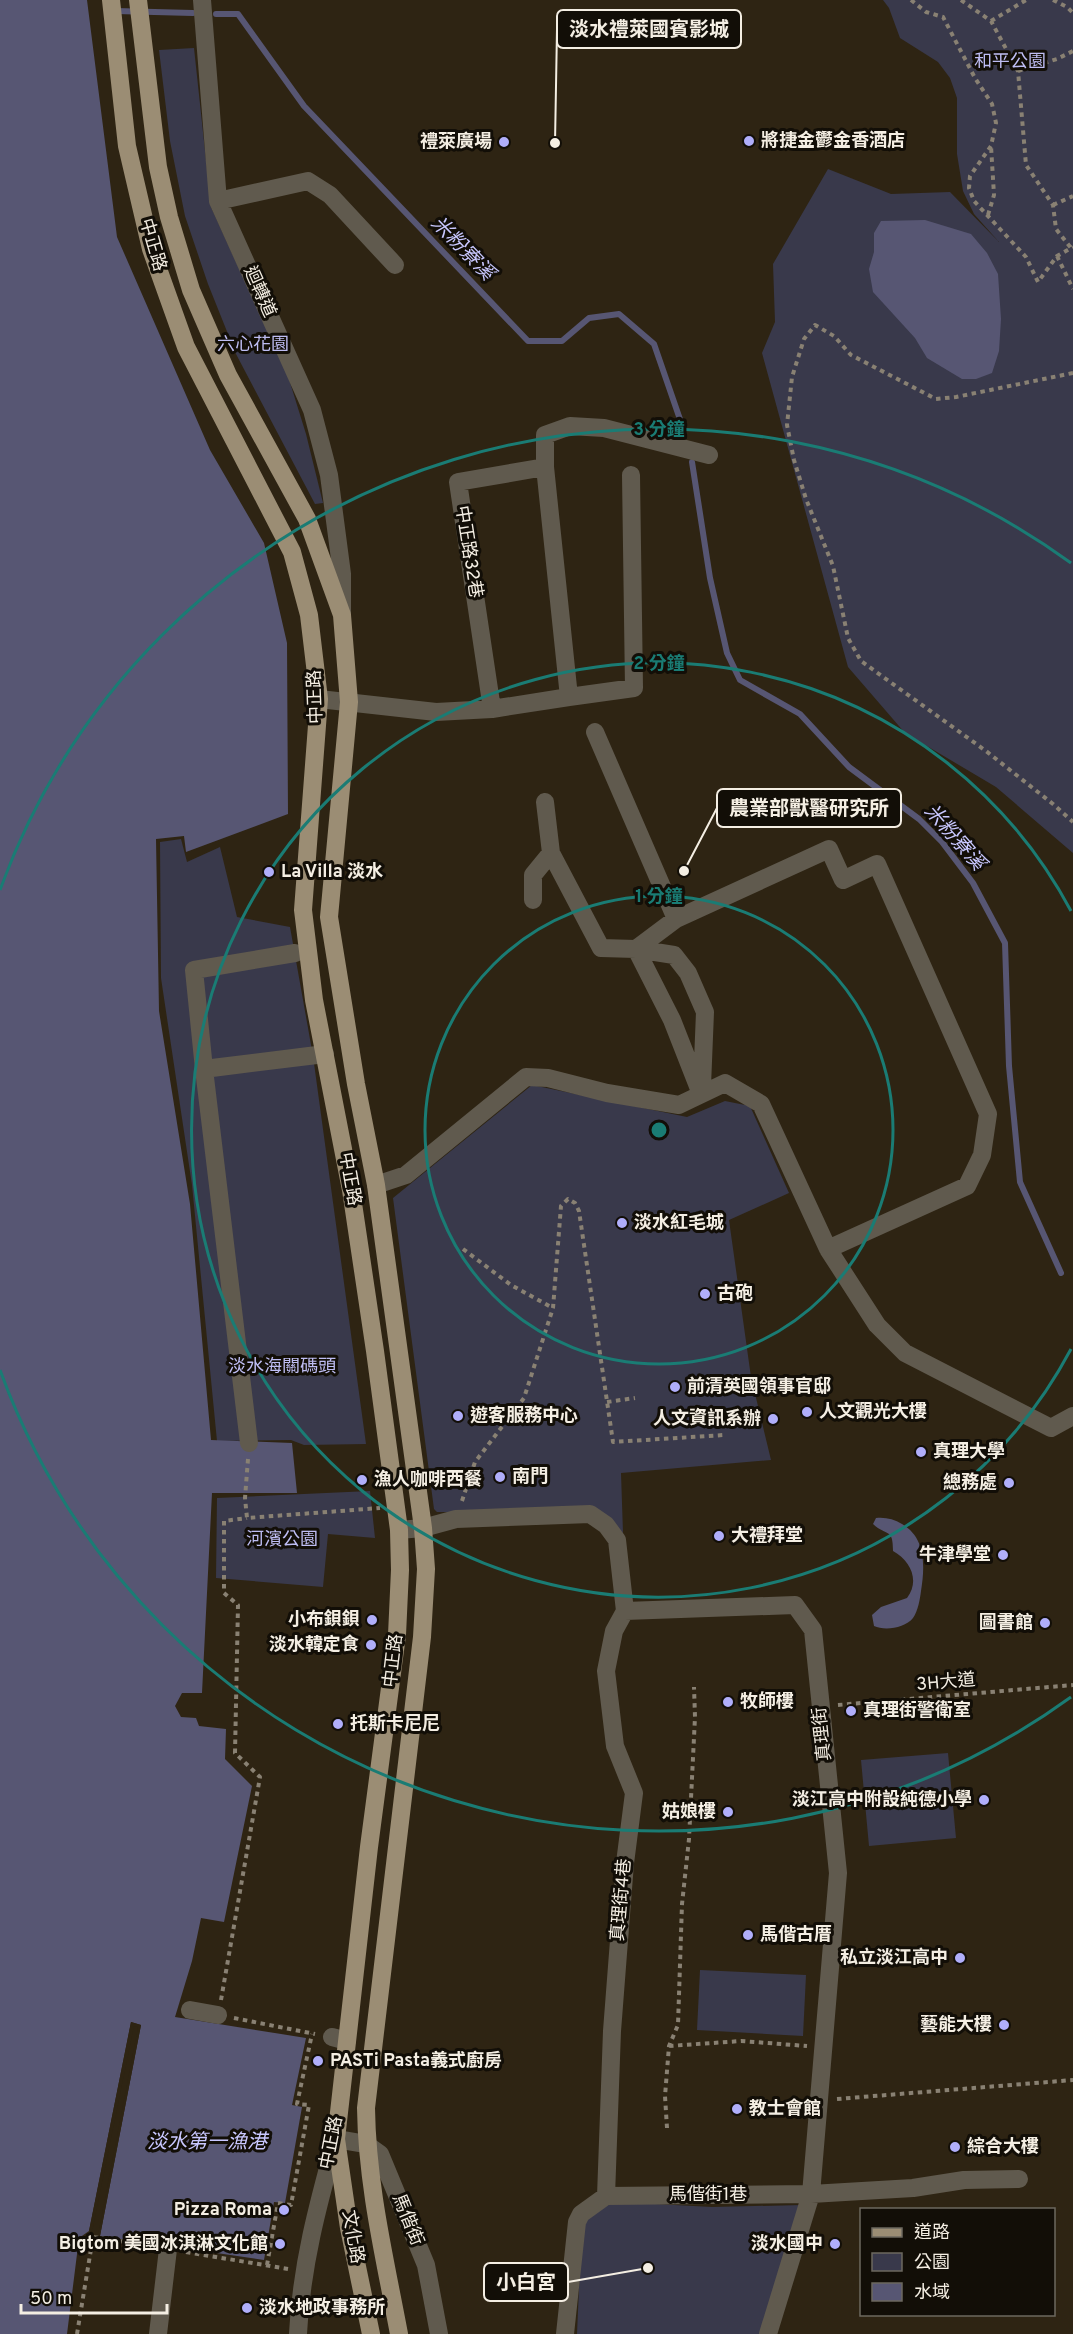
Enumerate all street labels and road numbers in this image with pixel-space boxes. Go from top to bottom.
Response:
street label: 中正路 [134,216,170,274]
street label: 迴轉道 [238,263,280,321]
street label: 中正路32巷 [449,504,487,600]
street label: 中正路 [304,670,328,724]
street label: 中正路 [333,1150,365,1208]
street label: 中正路 [379,1633,409,1689]
street label: 3H大道 [915,1669,977,1697]
street label: 真理街 [809,1706,837,1762]
street label: 真理街4巷 [607,1858,637,1942]
street label: 中正路 [316,2114,348,2172]
street label: 馬偕街1巷 [669,2184,747,2207]
street label: 馬偕街 [386,2191,428,2249]
street label: 文化路 [336,2208,368,2266]

